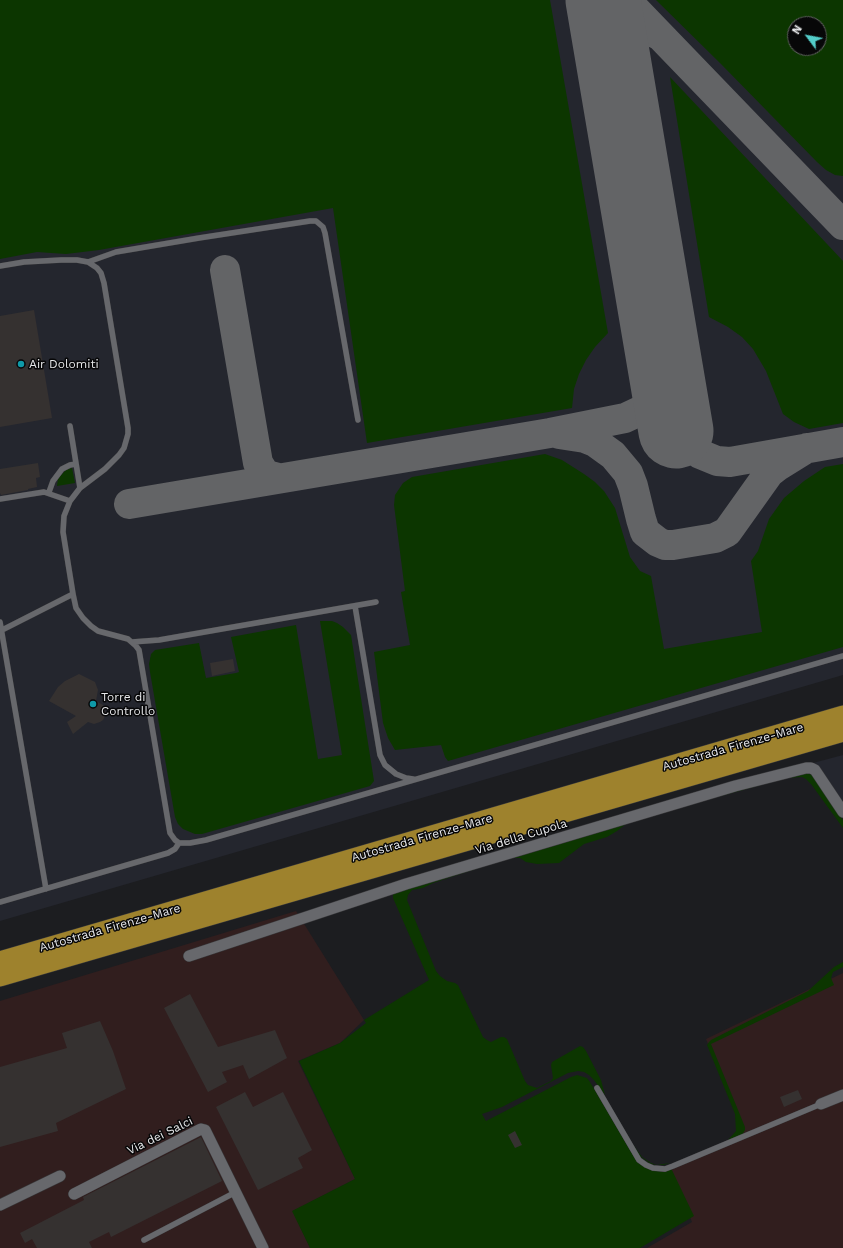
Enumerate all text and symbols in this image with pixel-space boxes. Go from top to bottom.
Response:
north arrow [787,16,827,56]
text: N [790,23,805,37]
place label: Air Dolomiti [29,357,99,371]
marker: Air Dolomiti [16,359,26,369]
place label: Torre di Controllo [101,690,155,718]
marker: Torre di Controllo [88,699,98,709]
street label: Autostrada Firenze-Mare [661,720,805,774]
street label: Autostrada Firenze-Mare [350,811,494,865]
street label: Via della Cupola [473,816,569,858]
street label: Autostrada Firenze-Mare [38,901,182,955]
street label: Via dei Salci [125,1114,195,1158]

